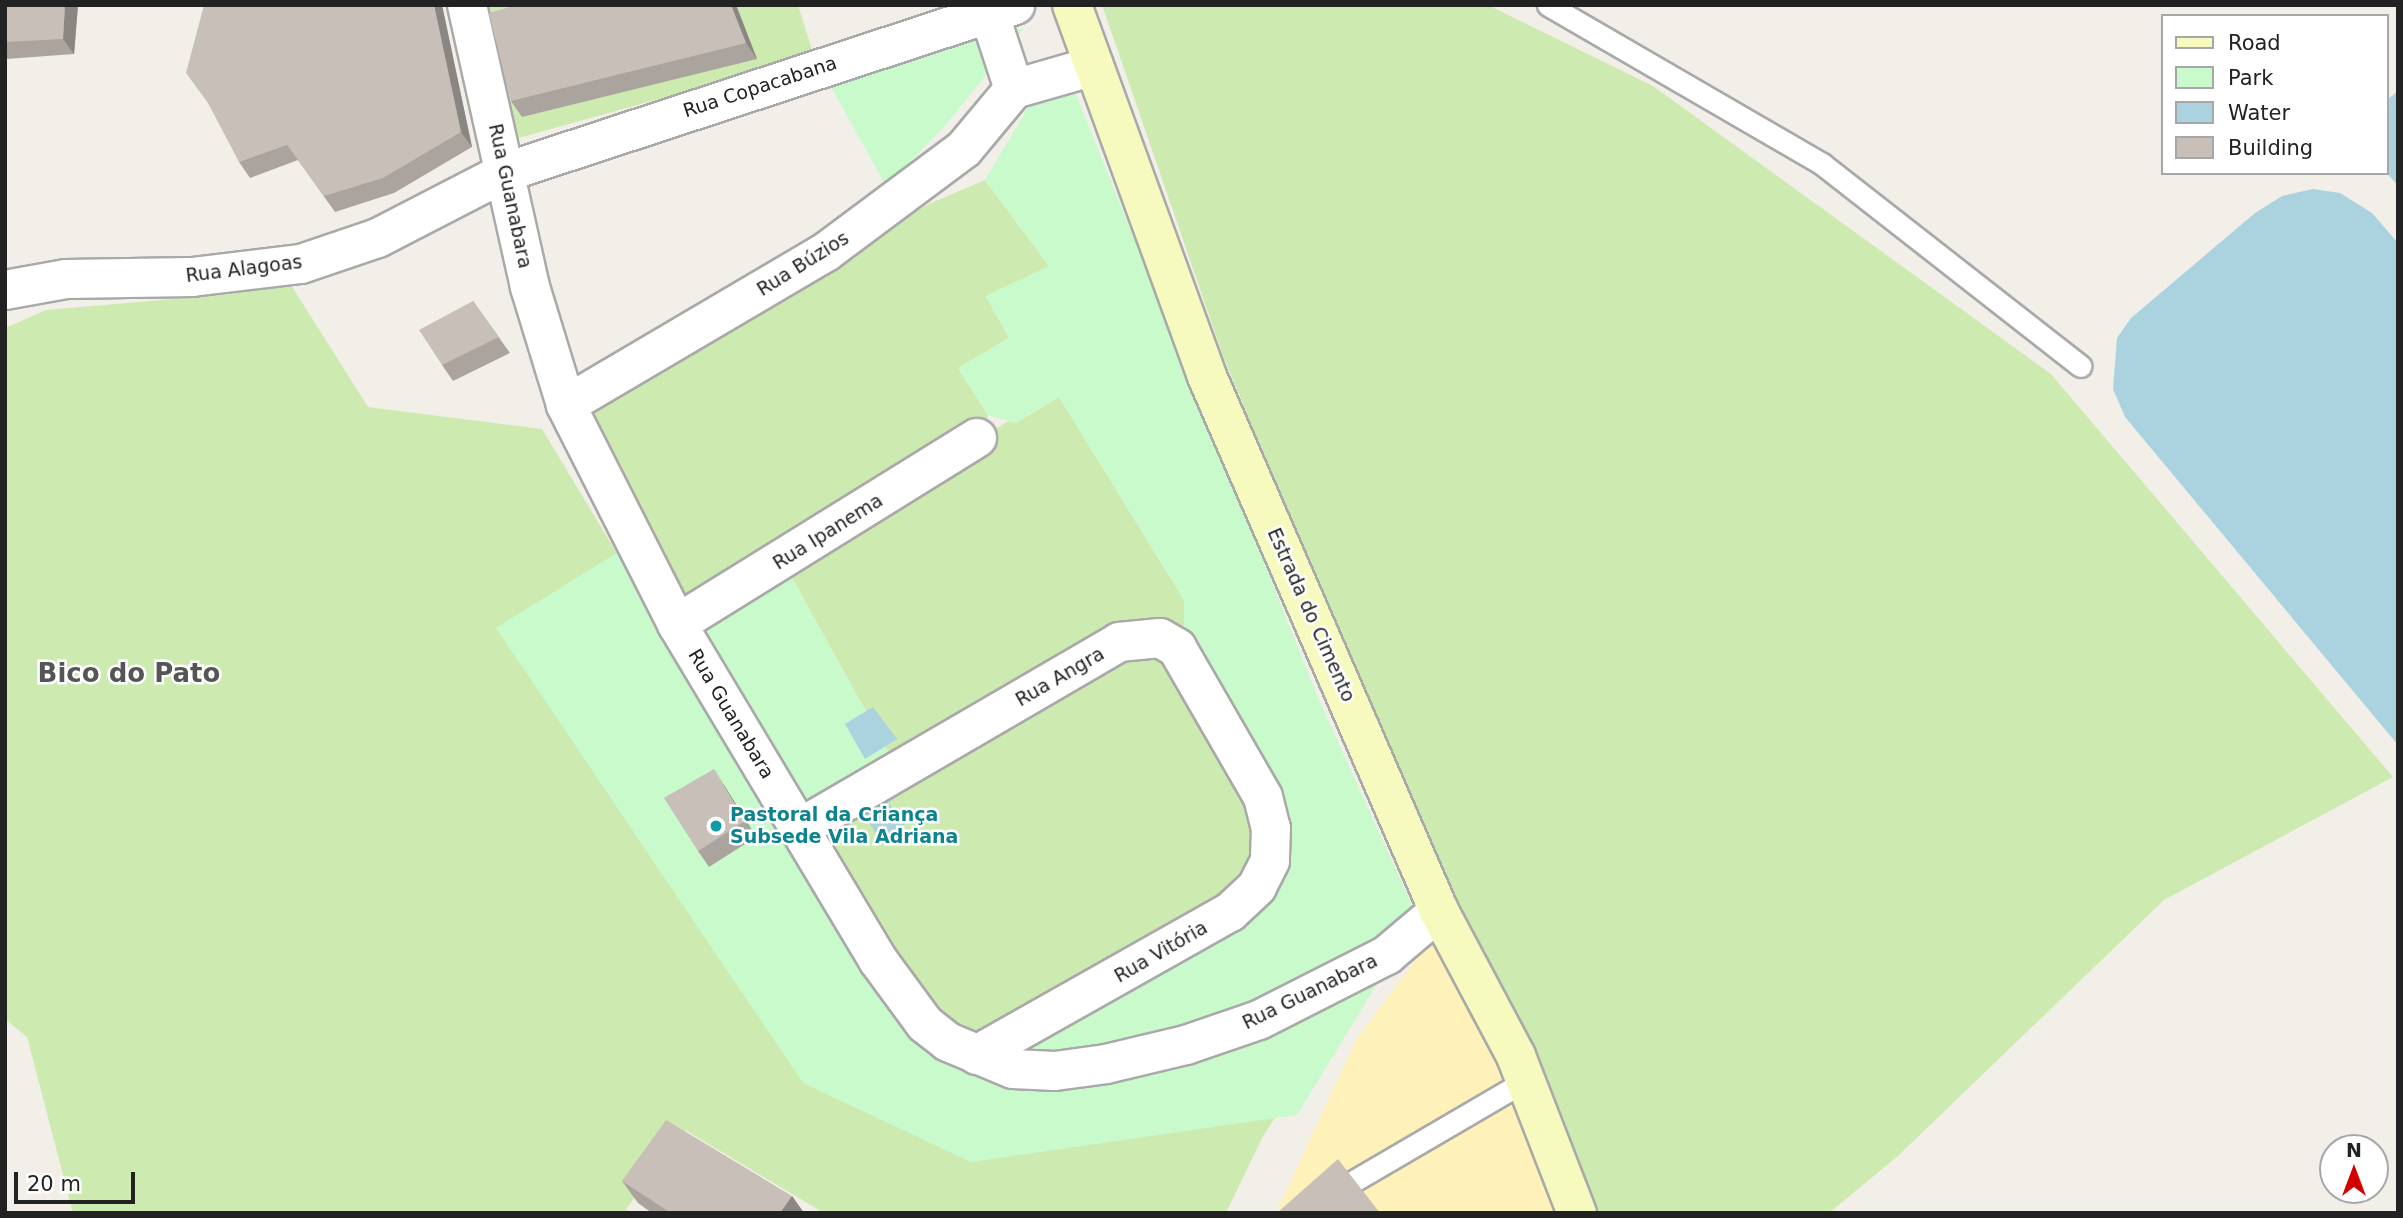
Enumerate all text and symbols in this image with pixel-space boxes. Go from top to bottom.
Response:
legend [2162,14,2389,175]
text: Road [2228,31,2281,55]
street label: Rua Copacabana [680,51,840,123]
text: Park [2228,66,2273,90]
text: Water [2228,101,2290,125]
street label: Rua Guanabara [484,122,536,270]
text: Building [2228,136,2313,160]
street label: Rua Búzios [753,227,853,301]
street label: Rua Alagoas [184,251,304,287]
street label: Rua Ipanema [769,489,887,575]
street label: Estrada do Cimento [1262,524,1360,706]
street label: Rua Angra [1012,642,1108,712]
street label: Rua Guanabara [683,645,779,783]
district label: Bico do Pato [38,658,220,690]
place label: Pastoral da Criança Subsede Vila Adriana [730,804,958,848]
marker: Pastoral da Criança Subsede Vila Adriana [708,818,724,834]
street label: Rua Vitória [1110,916,1212,988]
street label: Rua Guanabara [1239,949,1381,1035]
north arrow [2319,1134,2389,1204]
text: N [2346,1139,2362,1161]
scale bar [18,1158,138,1202]
text: 20 m [27,1172,81,1196]

